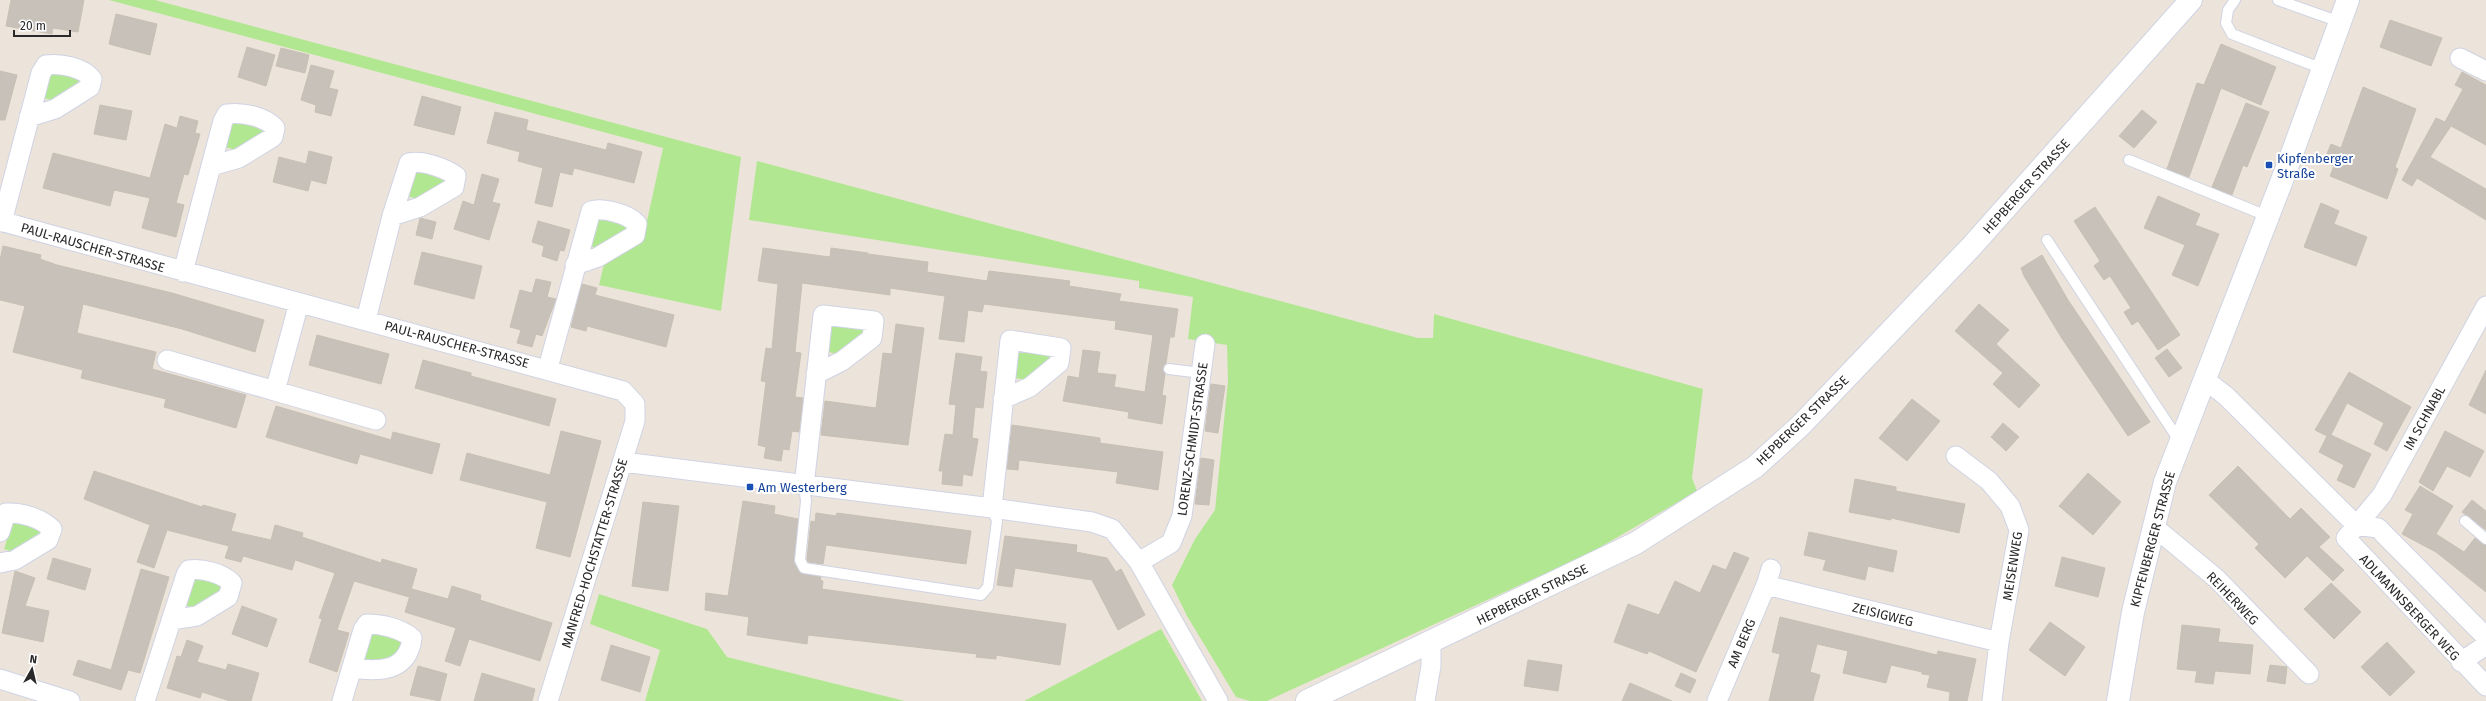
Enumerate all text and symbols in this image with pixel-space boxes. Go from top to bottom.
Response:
scale bar [14,12,70,38]
text: 20 m [20,19,46,33]
street label: HEPBERGER STRASSE [1980,136,2073,237]
place label: Kipfenberger Straße [2277,151,2353,181]
marker: Kipfenberger Straße [2264,160,2274,170]
street label: PAUL-RAUSCHER-STRASSE [19,220,167,275]
street label: PAUL-RAUSCHER-STRASSE [383,318,531,371]
street label: LORENZ-SCHMIDT-STRASSE [1174,361,1211,517]
street label: HEPBERGER STRASSE [1753,372,1852,468]
street label: IM SCHNABL [2401,383,2449,453]
street label: MANFRED-HOCHSTATTER-STRASSE [558,457,631,650]
street label: KIPFENBERGER STRASSE [2127,469,2178,609]
place label: Am Westerberg [758,480,847,495]
marker: Am Westerberg [745,482,755,492]
street label: MEISENWEG [2000,531,2025,602]
street label: ADLMANNSBERGER WEG [2357,551,2463,663]
street label: HEPBERGER STRASSE [1474,561,1590,628]
street label: REIHERWEG [2204,569,2262,628]
street label: ZEISIGWEG [1851,600,1915,629]
street label: AM BERG [1724,616,1758,670]
north arrow [12,649,52,689]
text: N [29,653,38,667]

